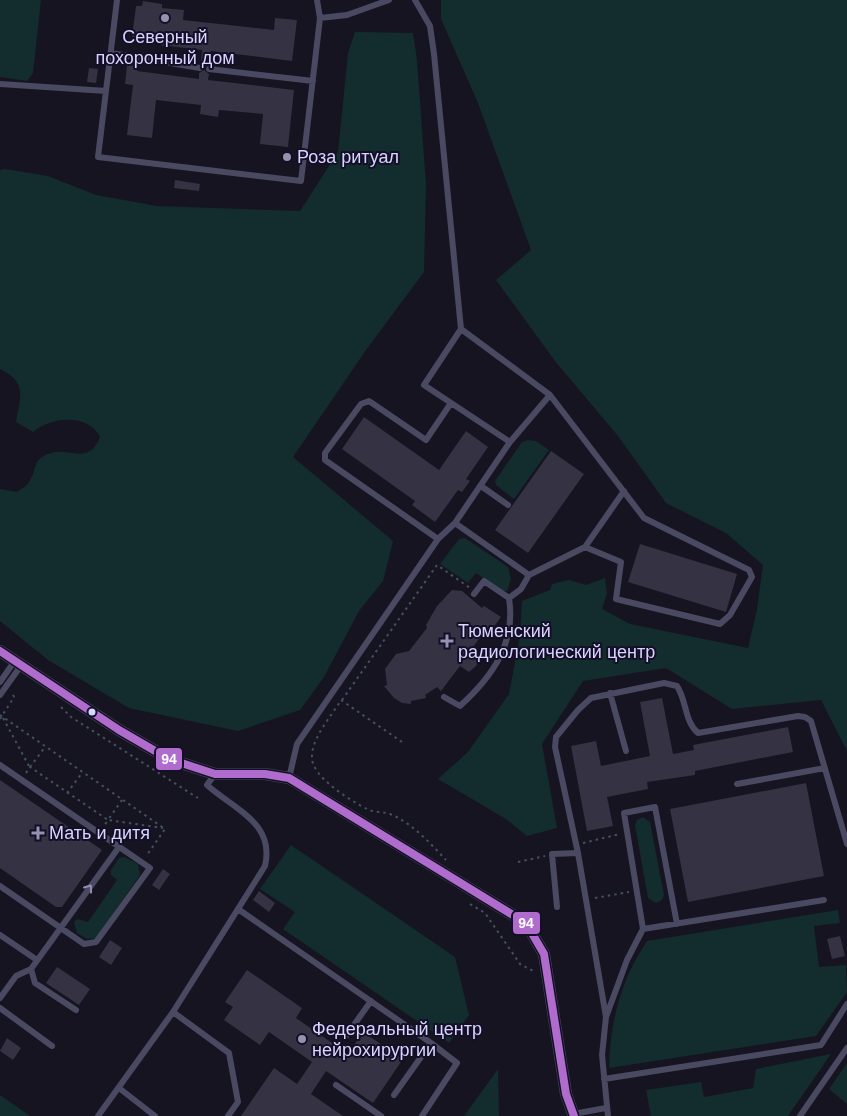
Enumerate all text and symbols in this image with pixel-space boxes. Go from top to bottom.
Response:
marker: Северный похоронный дом [159,12,171,24]
place label: Северный похоронный дом [95,27,235,68]
place label: Роза ритуал [297,147,399,167]
marker: Роза ритуал [281,151,293,163]
place label: Тюменский радиологический центр [458,621,655,662]
marker: Тюменский радиологический центр [440,634,454,648]
unlabelled marker [87,707,97,717]
line badge: 94 [155,747,183,771]
text: 94 [161,751,177,767]
place label: Мать и дитя [49,823,150,843]
marker: Мать и дитя [31,826,45,840]
one-way arrow [83,884,92,894]
line badge: 94 [512,911,541,935]
text: 94 [518,915,534,931]
place label: Федеральный центр нейрохирургии [312,1019,482,1060]
marker: Федеральный центр нейрохирургии [296,1033,308,1045]

